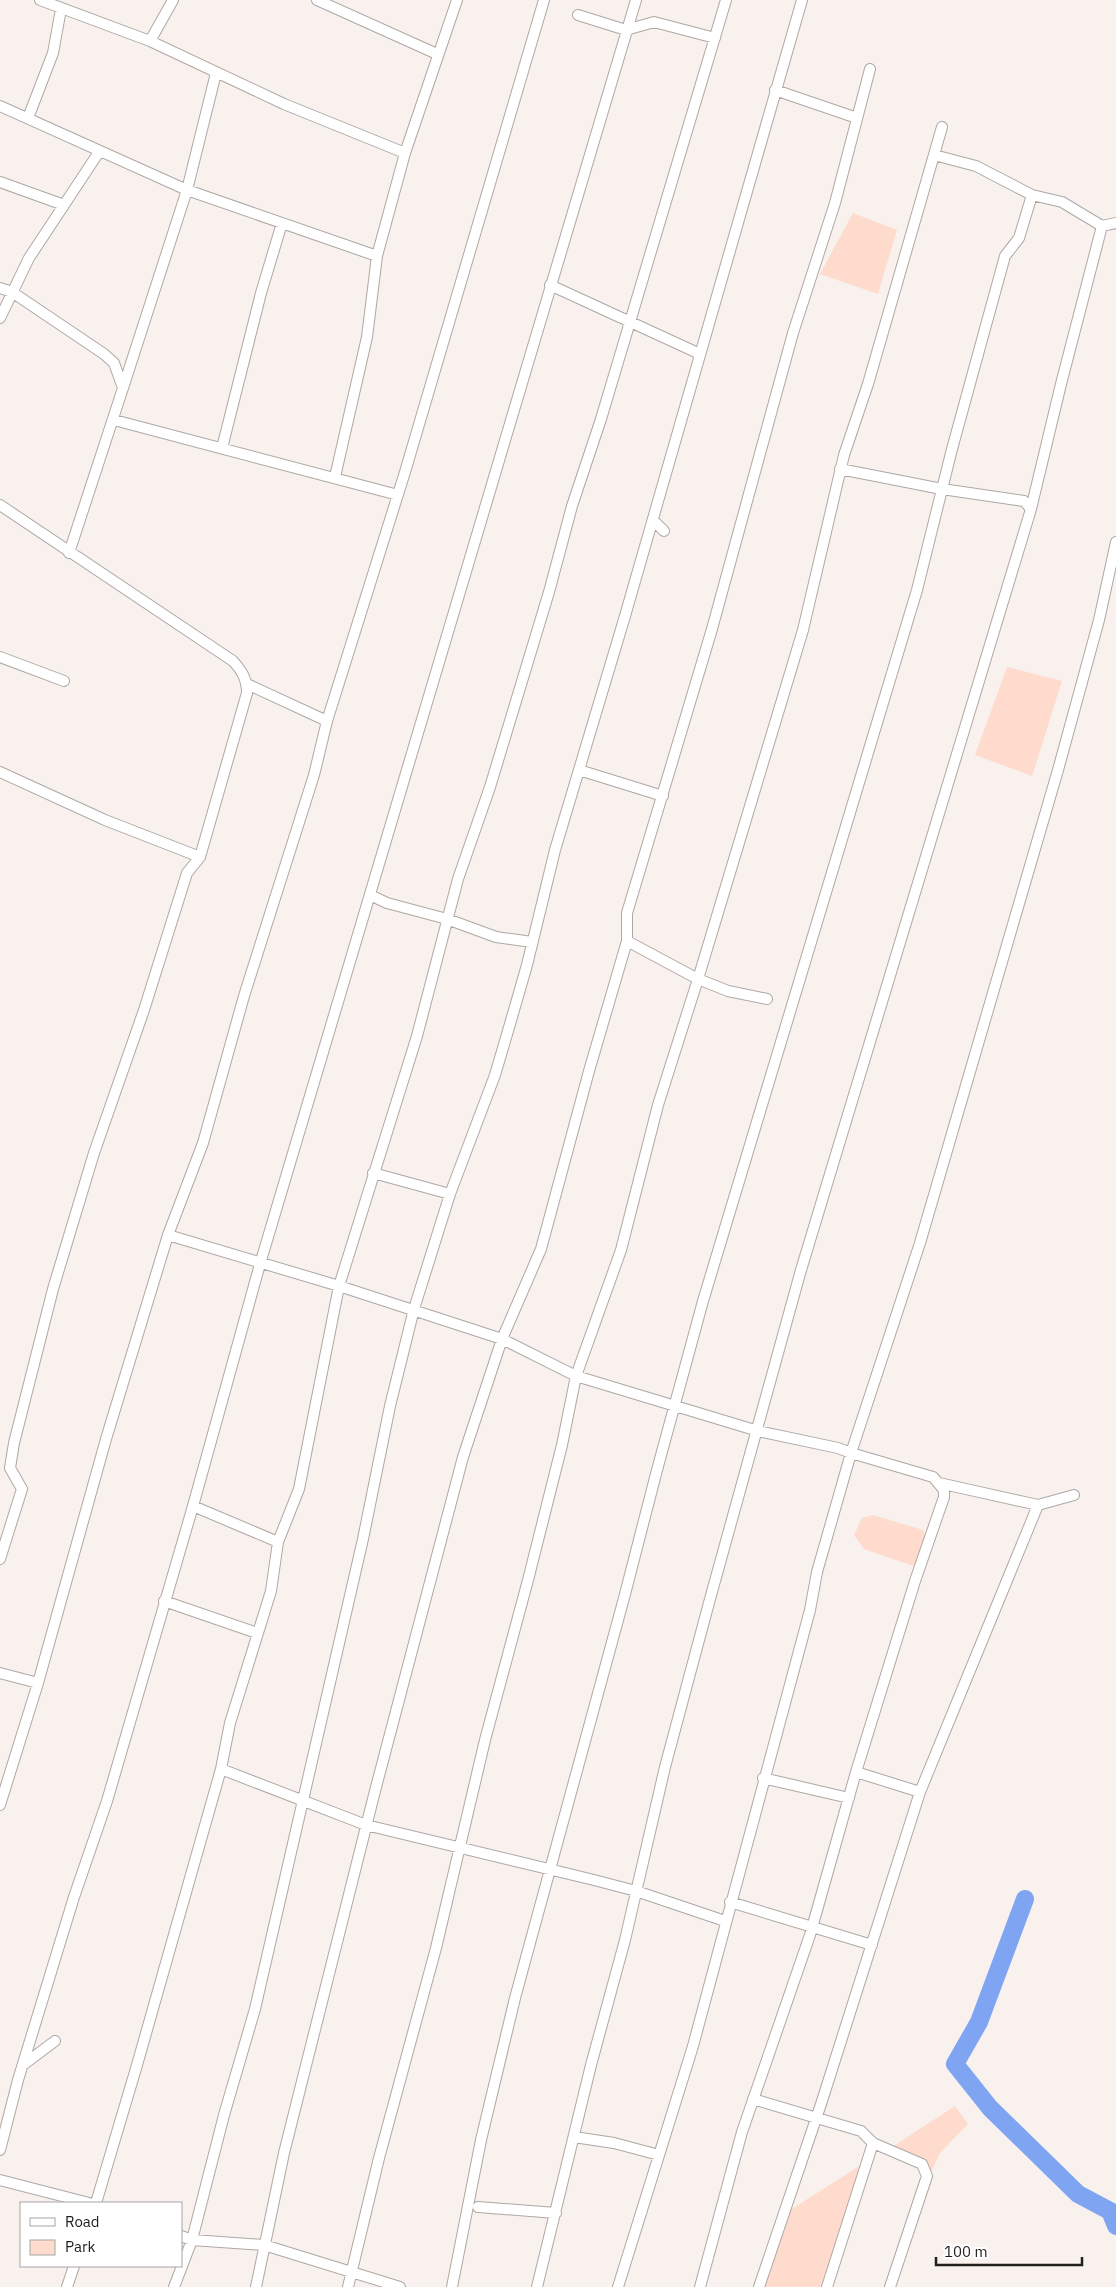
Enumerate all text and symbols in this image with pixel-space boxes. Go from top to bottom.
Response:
legend [20,2202,182,2267]
text: Road [65,2212,100,2231]
scale bar [936,2234,1082,2266]
text: Park [65,2237,95,2256]
text: 100 m [944,2242,988,2261]

